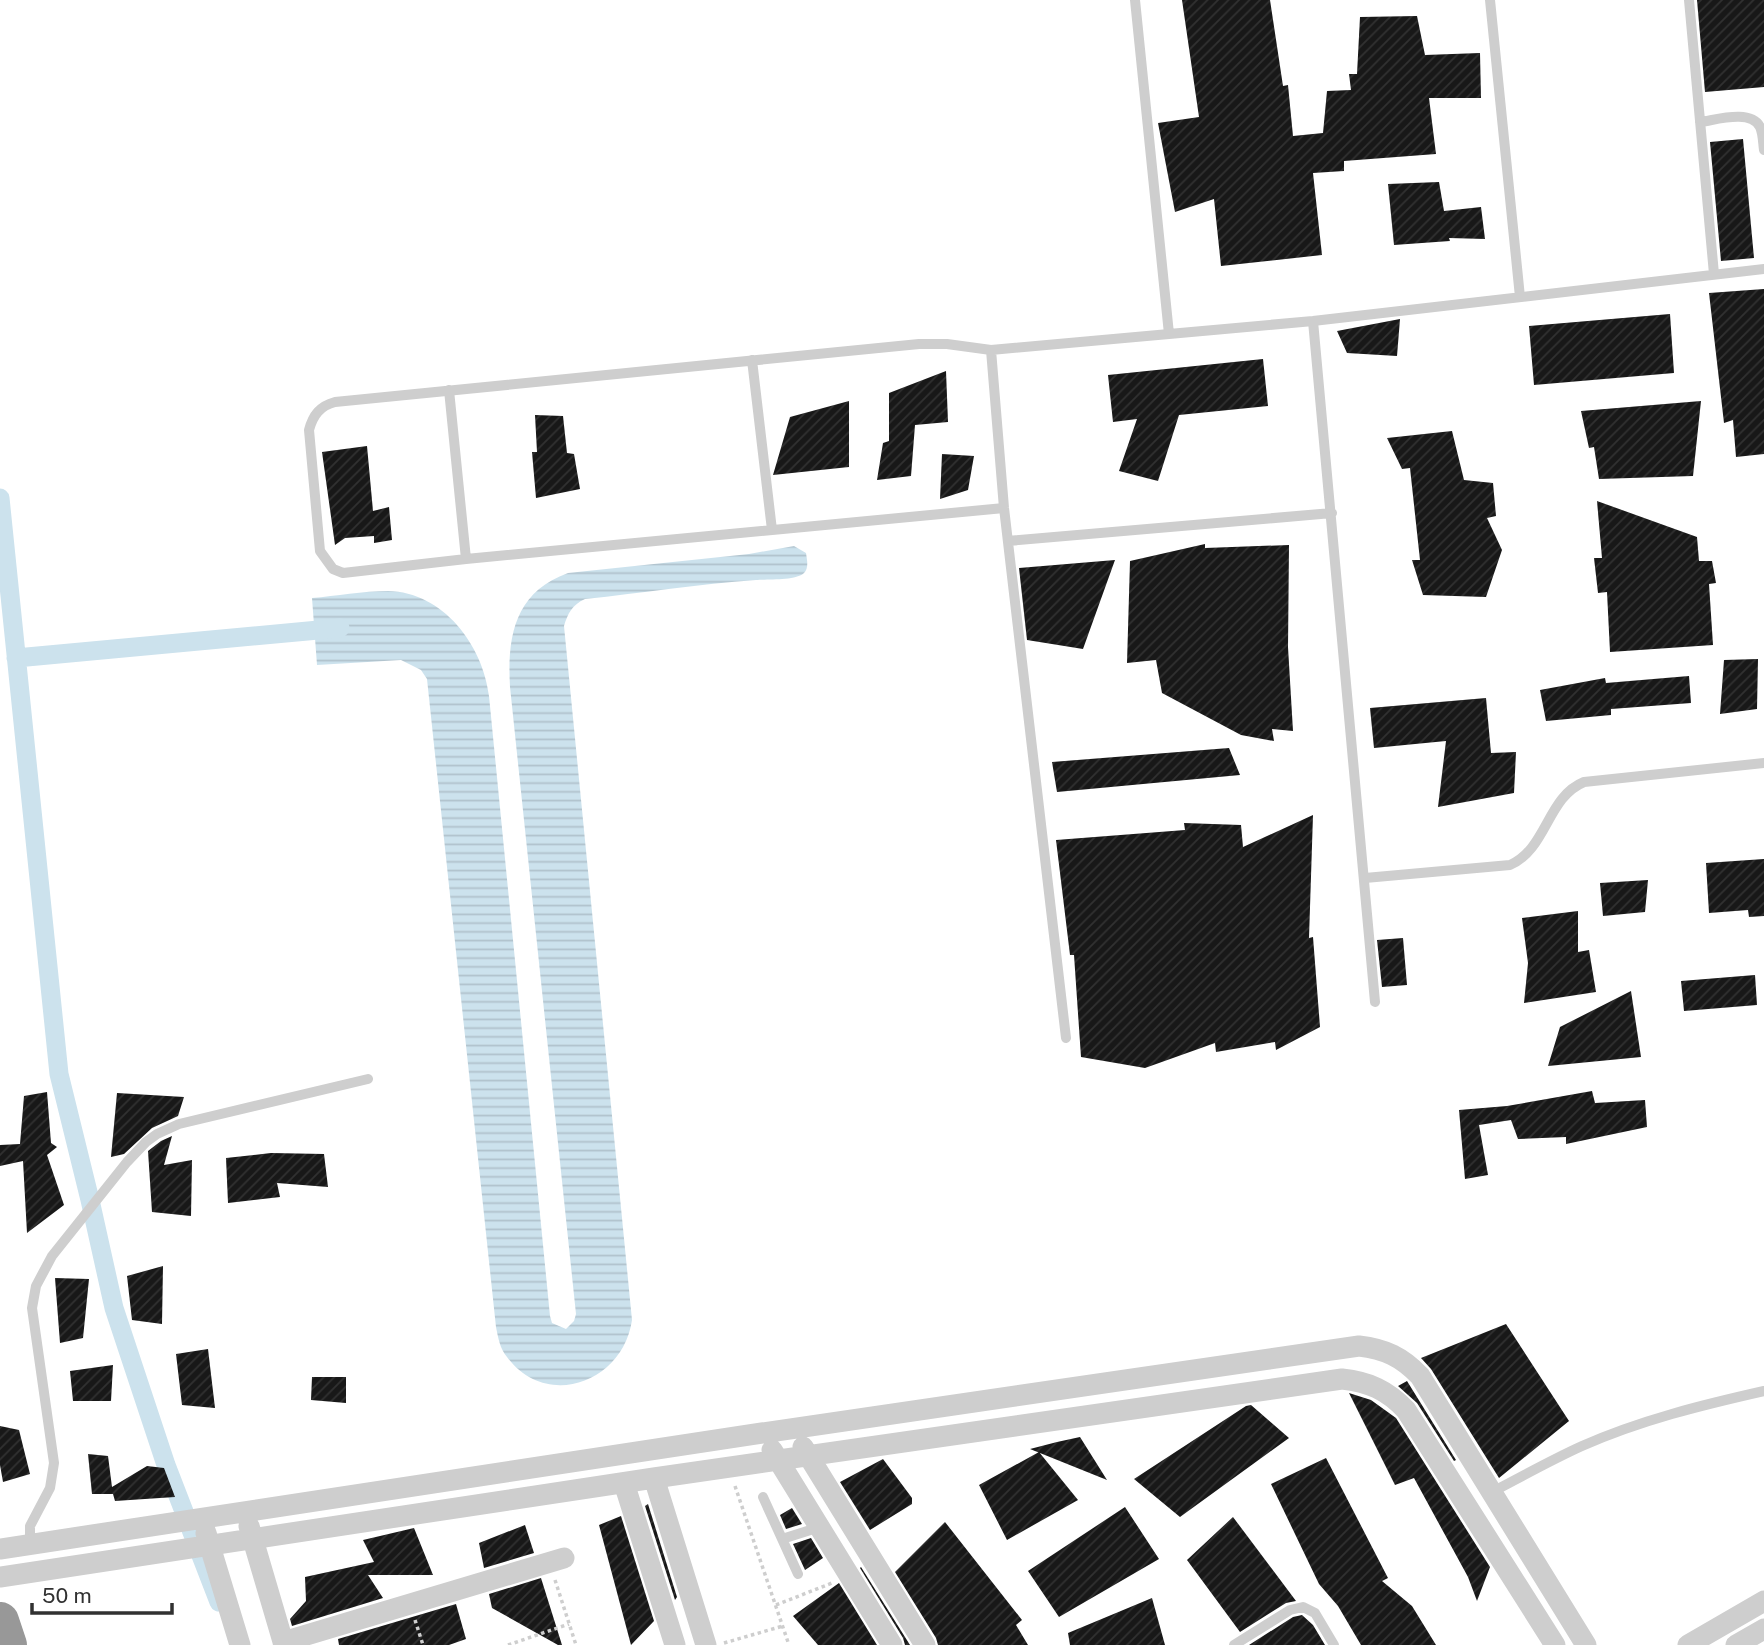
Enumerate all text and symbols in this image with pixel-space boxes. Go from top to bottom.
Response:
scale bar [32,1572,172,1616]
text: 50 m [42,1583,92,1608]

